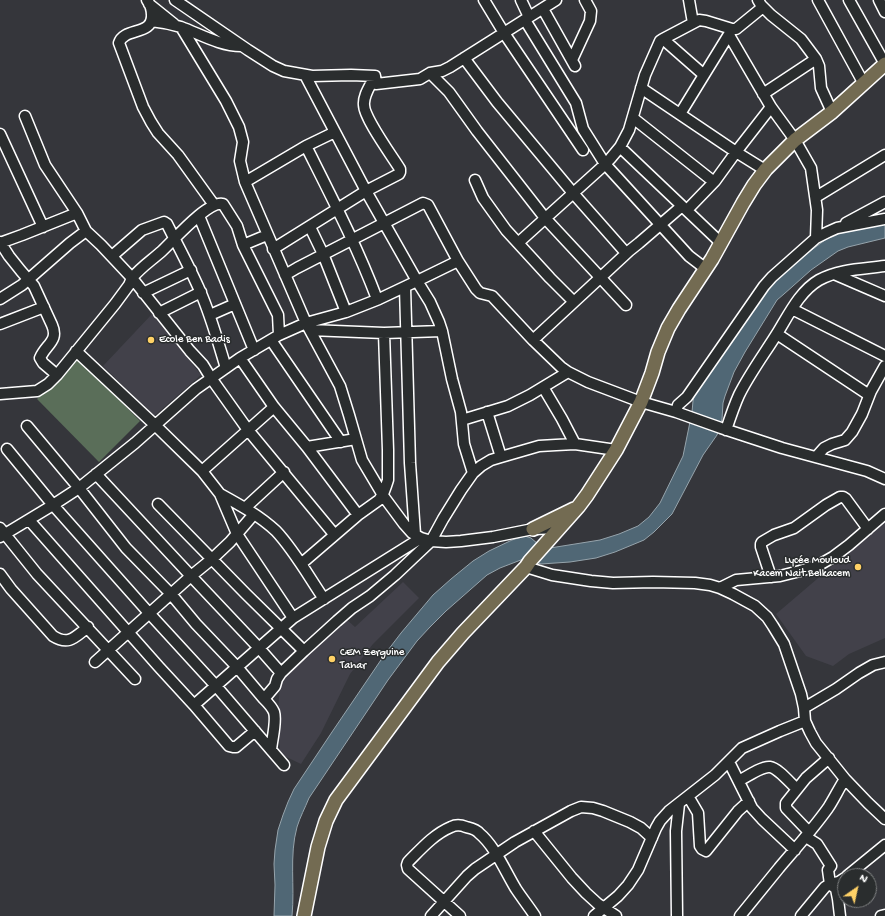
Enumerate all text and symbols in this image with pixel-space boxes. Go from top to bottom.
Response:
place label: Ecole Ben Badis [159,333,230,347]
marker: Ecole Ben Badis [146,335,156,345]
place label: Lycée Mouloud Kacem Nait Belkacem [753,554,850,580]
marker: Lycée Mouloud Kacem Nait Belkacem [853,562,863,572]
place label: CEM Zerguine Tahar [340,646,404,672]
marker: CEM Zerguine Tahar [327,654,337,664]
north arrow [837,868,877,908]
text: N [857,872,869,886]

